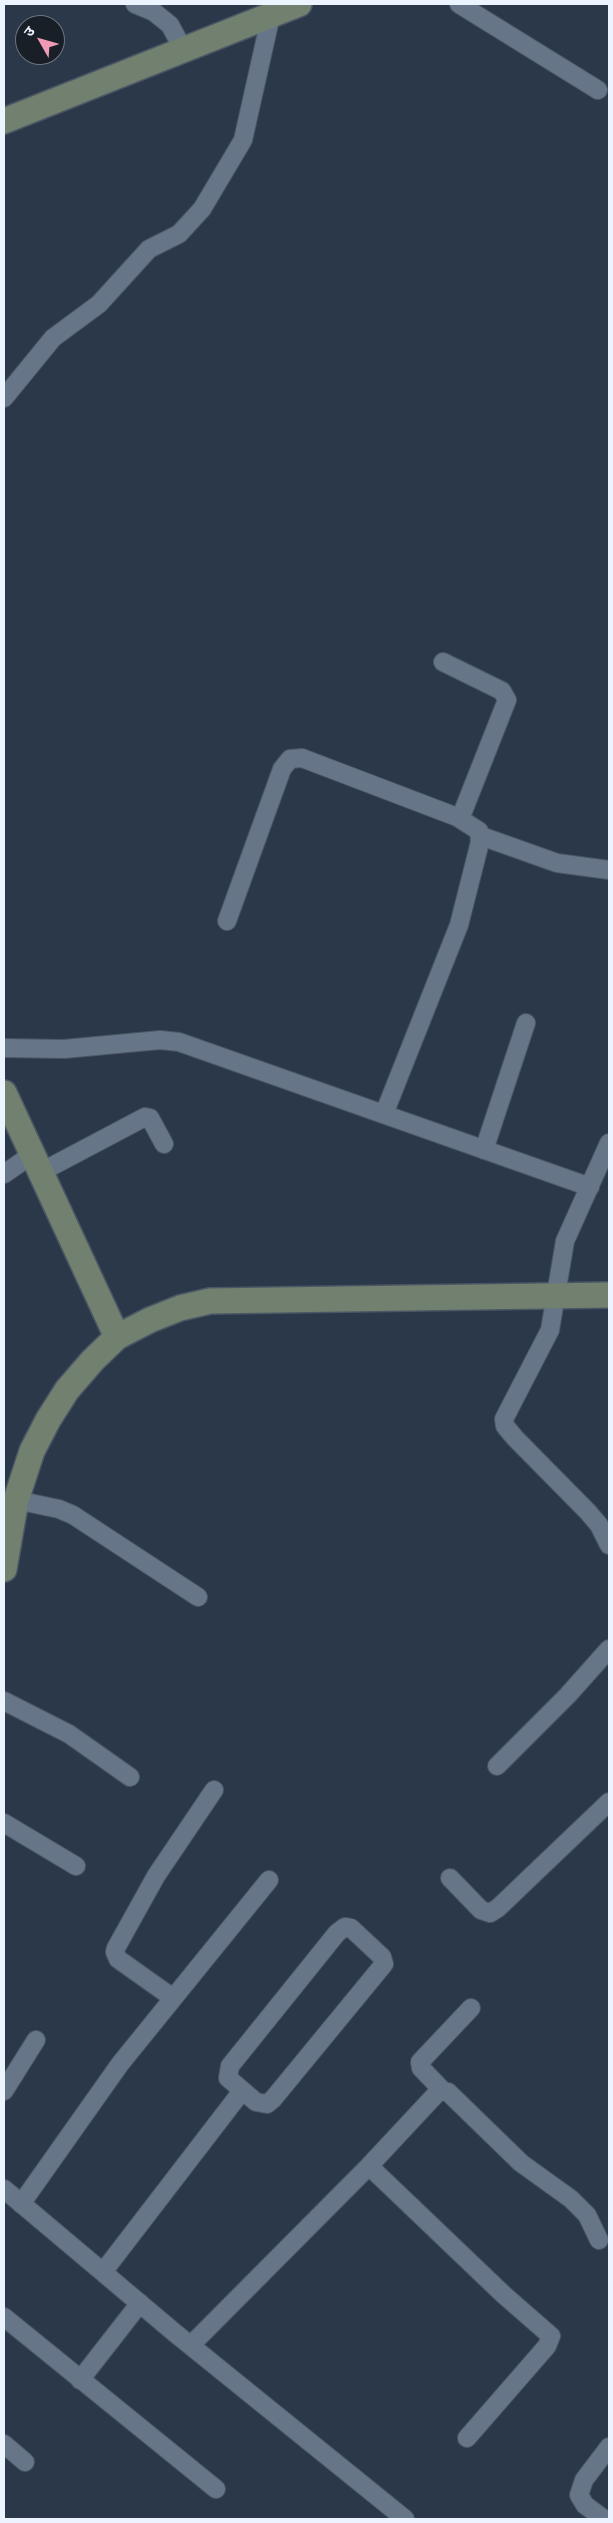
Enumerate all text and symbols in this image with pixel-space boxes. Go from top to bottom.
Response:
north arrow [15,15,65,65]
text: उ [19,22,39,40]

